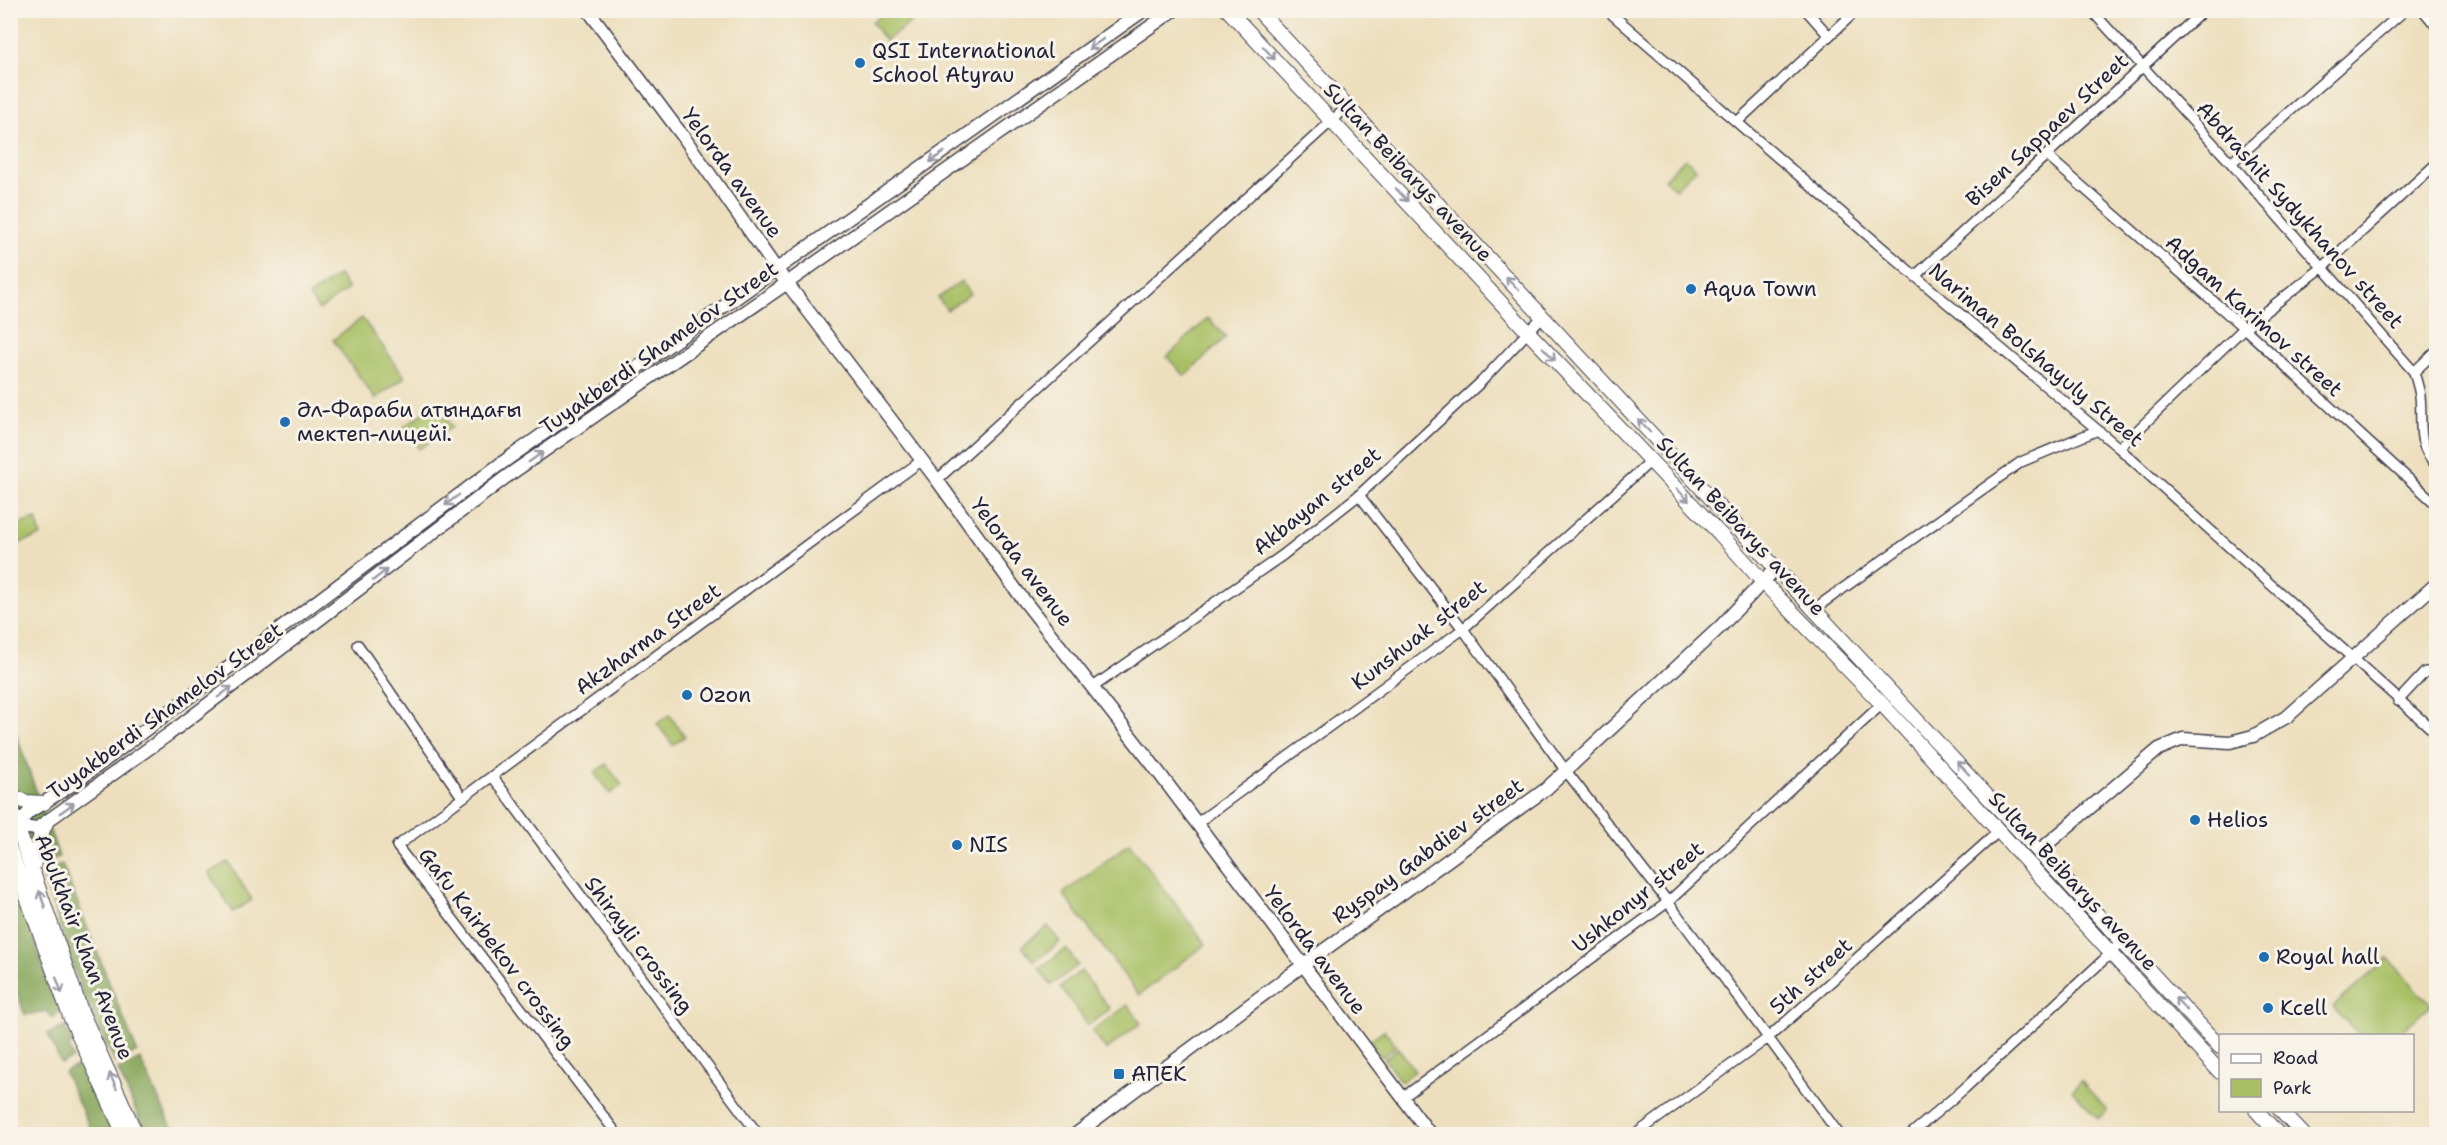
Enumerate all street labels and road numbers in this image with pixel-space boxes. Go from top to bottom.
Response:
street label: Bisen Sappaev Street [1960,47,2134,213]
street label: Sultan Beibarys avenue [1317,76,1499,268]
street label: Abdrashit Sydykhanov street [2190,95,2410,335]
street label: Yelorda avenue [675,102,789,244]
street label: Adgam Karimov street [2159,229,2349,403]
street label: Tuyakberdi Shamelov Street [534,255,784,441]
street label: Nariman Bolshayuly Street [1923,257,2149,453]
street label: Sultan Beibarys avenue [1650,430,1832,622]
street label: Akbayan street [1247,441,1387,561]
street label: Yelorda avenue [964,492,1080,632]
street label: Kunshuak street [1346,573,1492,697]
street label: Akzharma Street [569,577,727,701]
street label: Tuyakberdi Shamelov Street [42,616,288,806]
street label: Ryspay Gabdiev street [1327,772,1529,930]
street label: Sultan Beibarys avenue [1982,785,2164,977]
street label: Abulkhair Khan Avenue [28,830,140,1064]
street label: Ushkonyr street [1566,835,1710,959]
street label: Gafu Kairbekov crossing [412,842,582,1054]
street label: Shirayli crossing [578,871,700,1019]
street label: Yelorda avenue [1257,880,1373,1020]
street label: 5th street [1764,931,1858,1021]

